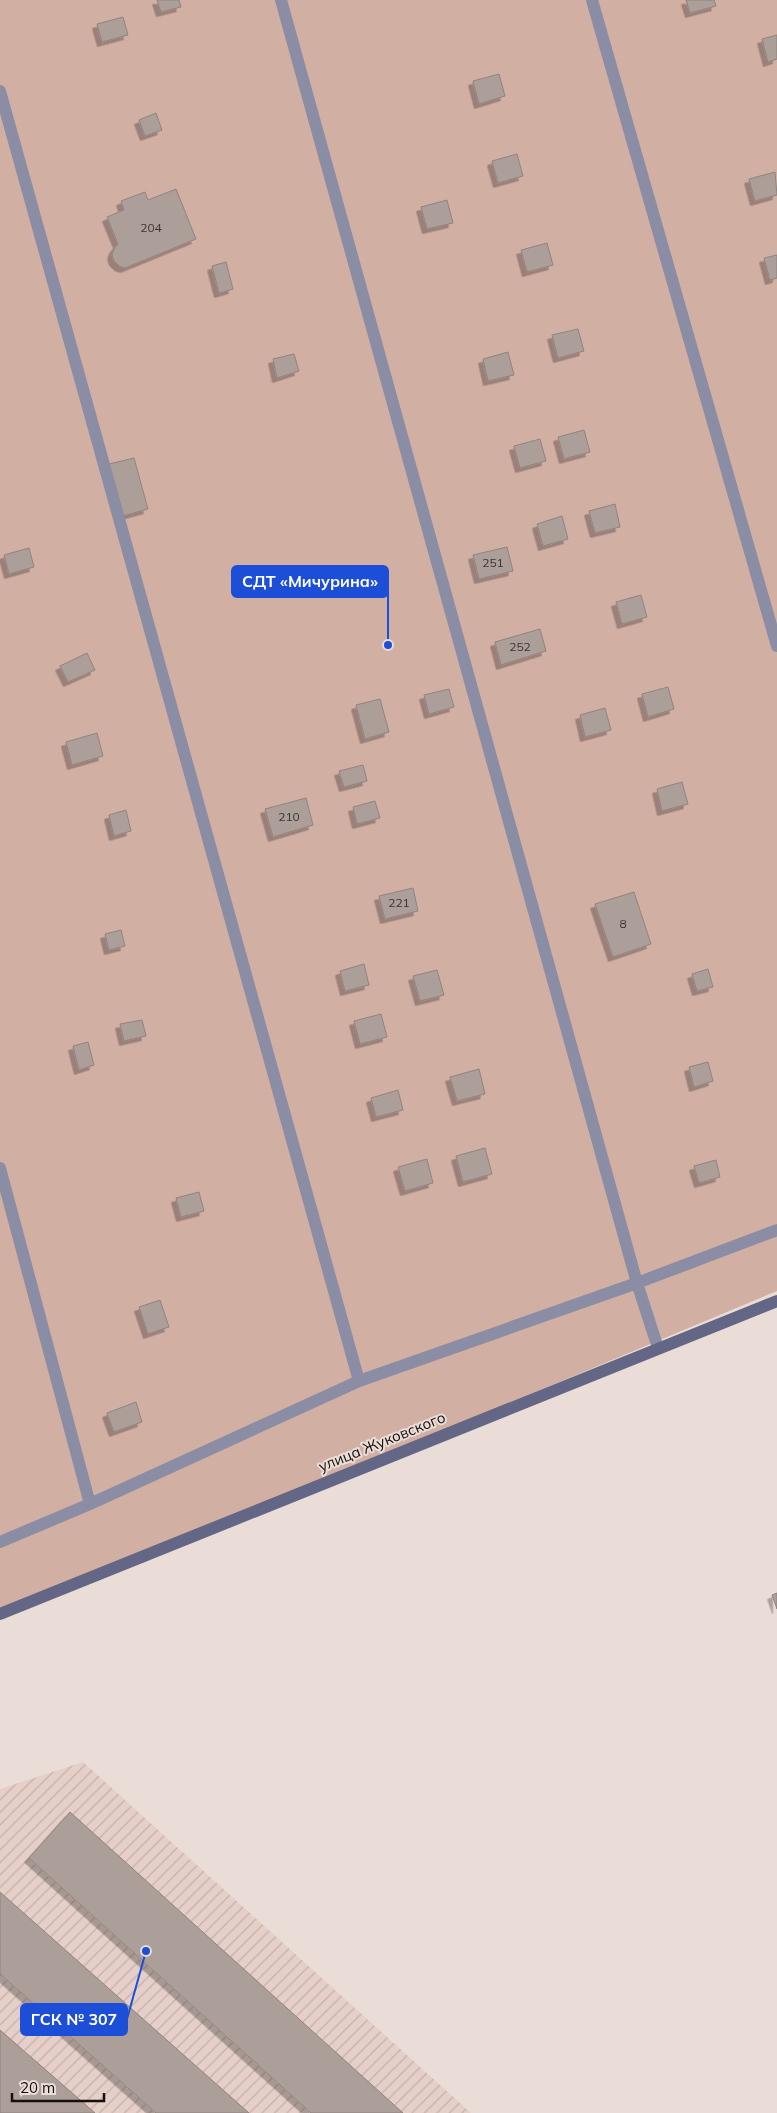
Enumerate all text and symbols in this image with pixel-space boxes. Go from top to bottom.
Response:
house number: 204 [140,220,162,235]
house number: 251 [482,555,504,570]
callout: СДТ «Мичурина» [232,566,388,597]
text: СДТ «Мичурина» [242,571,378,591]
house number: 252 [509,639,531,654]
house number: 210 [278,809,300,824]
house number: 221 [388,895,410,910]
house number: 8 [619,916,627,931]
street label: улица Жуковского [316,1407,448,1476]
callout: ГСК № 307 [21,2004,127,2035]
text: ГСК № 307 [31,2009,117,2029]
scale bar [12,2070,105,2102]
text: 20 m [20,2078,55,2097]

